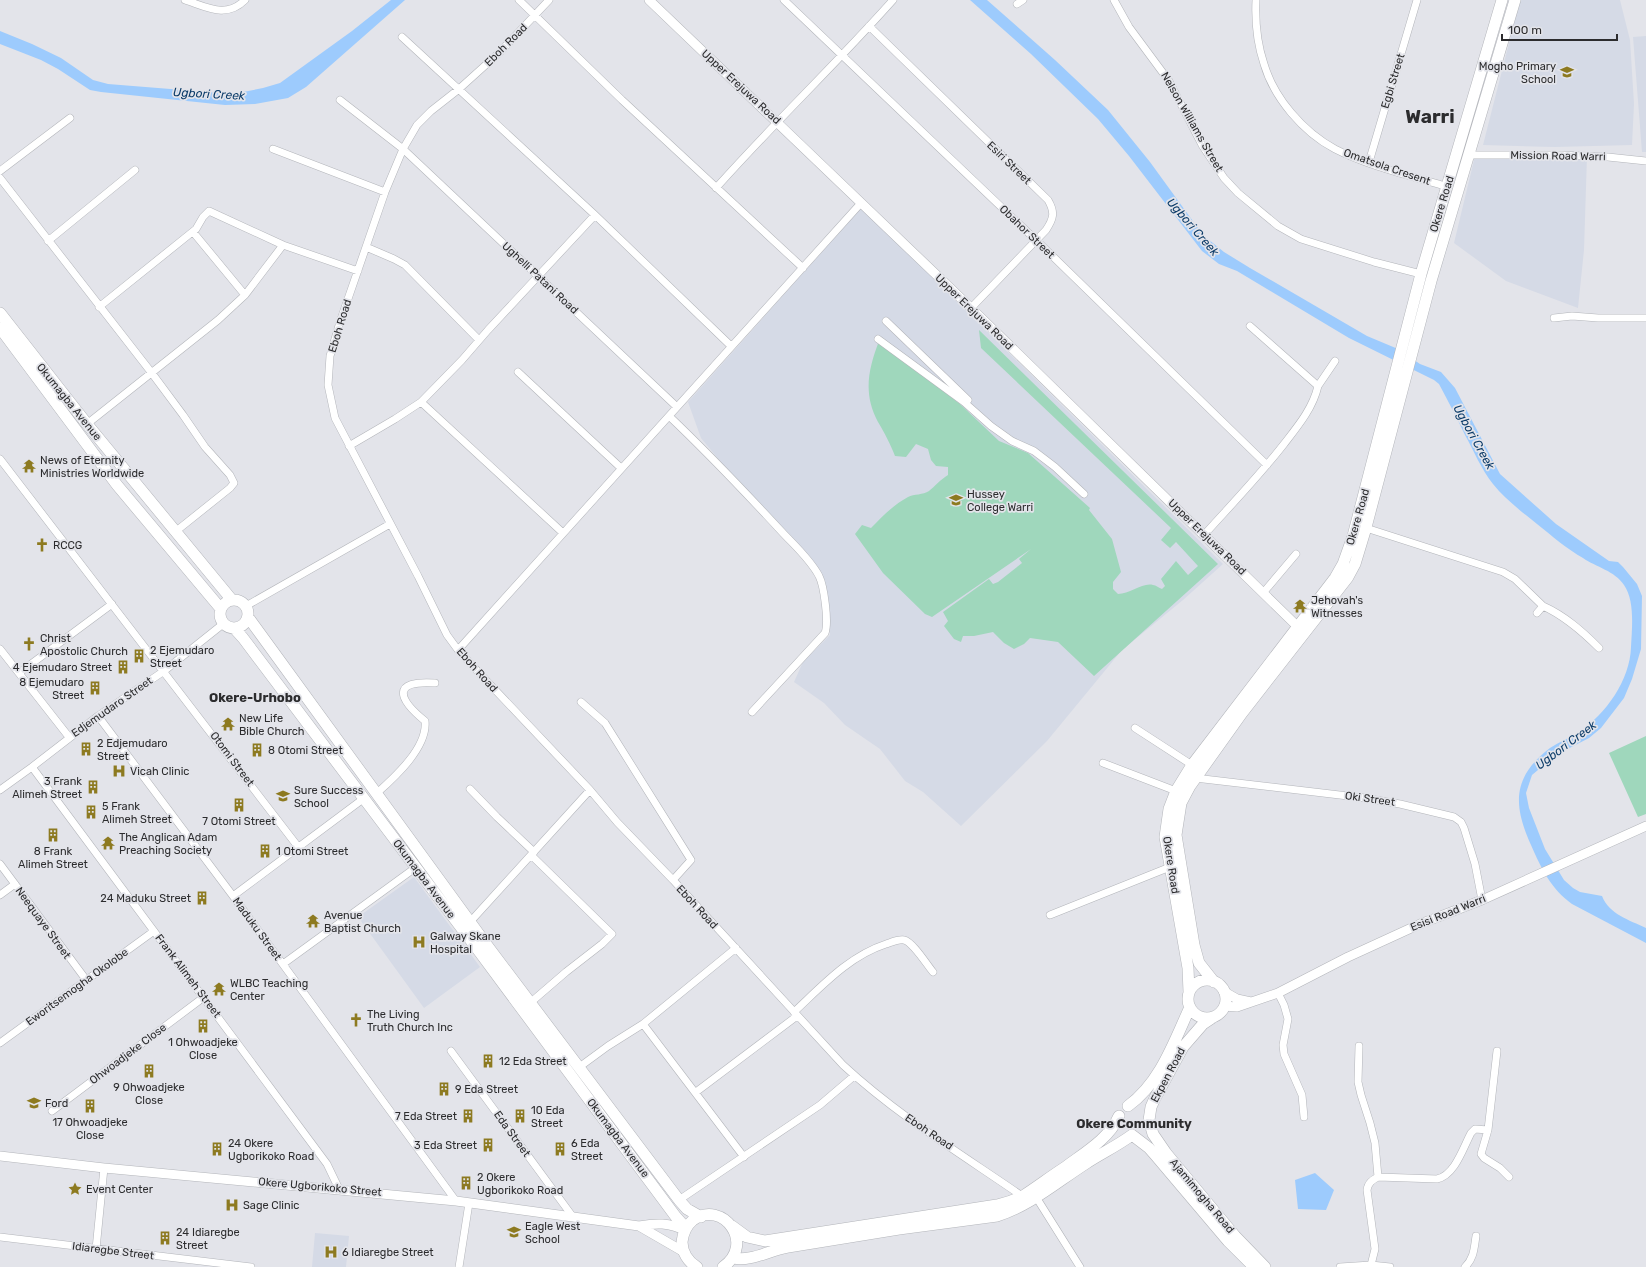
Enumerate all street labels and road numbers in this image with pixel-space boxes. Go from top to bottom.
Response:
street label: Eboh Road [482,21,530,69]
street label: Upper Erejuwa Road [699,47,783,127]
street label: Egbi Street [1378,51,1408,110]
street label: Nelson Williams Street [1158,70,1226,175]
street label: Esiri Street [984,139,1034,188]
street label: Omatsola Cresent [1342,146,1433,188]
street label: Mission Road Warri [1510,149,1606,163]
street label: Okere Road [1427,174,1457,234]
street label: Obahor Street [997,202,1058,262]
street label: Ughelli Patani Road [499,239,581,317]
street label: Upper Erejuwa Road [932,271,1016,353]
street label: Eboh Road [326,298,354,354]
street label: Okumagba Avenue [34,361,104,443]
street label: Okere Road [1344,487,1372,547]
street label: Upper Erejuwa Road [1165,496,1249,578]
street label: Eboh Road [454,645,500,695]
street label: Edjemudaro Street [69,674,156,740]
street label: Otomi Street [207,729,257,789]
street label: Oki Street [1344,789,1396,809]
street label: Okere Road [1160,835,1182,895]
street label: Okumagba Avenue [390,837,458,921]
street label: Eboh Road [673,882,721,932]
street label: Neequaye Street [13,885,74,962]
street label: Esisi Road Warri [1408,892,1488,934]
street label: Maduku Street [230,895,285,964]
street label: Frank Alimeh Street [152,932,224,1021]
street label: Eworitsemogha Okolobe [23,945,131,1029]
street label: Ohwoadjeke Close [87,1021,169,1087]
street label: Ekpen Road [1148,1045,1188,1105]
street label: Okumagba Avenue [584,1096,652,1180]
street label: Eda Street [491,1108,533,1160]
street label: Eboh Road [903,1111,955,1153]
street label: Ajamimogha Road [1167,1156,1237,1236]
street label: Okere Ugborikoko Street [258,1175,383,1199]
street label: Idiaregbe Street [71,1240,155,1263]

